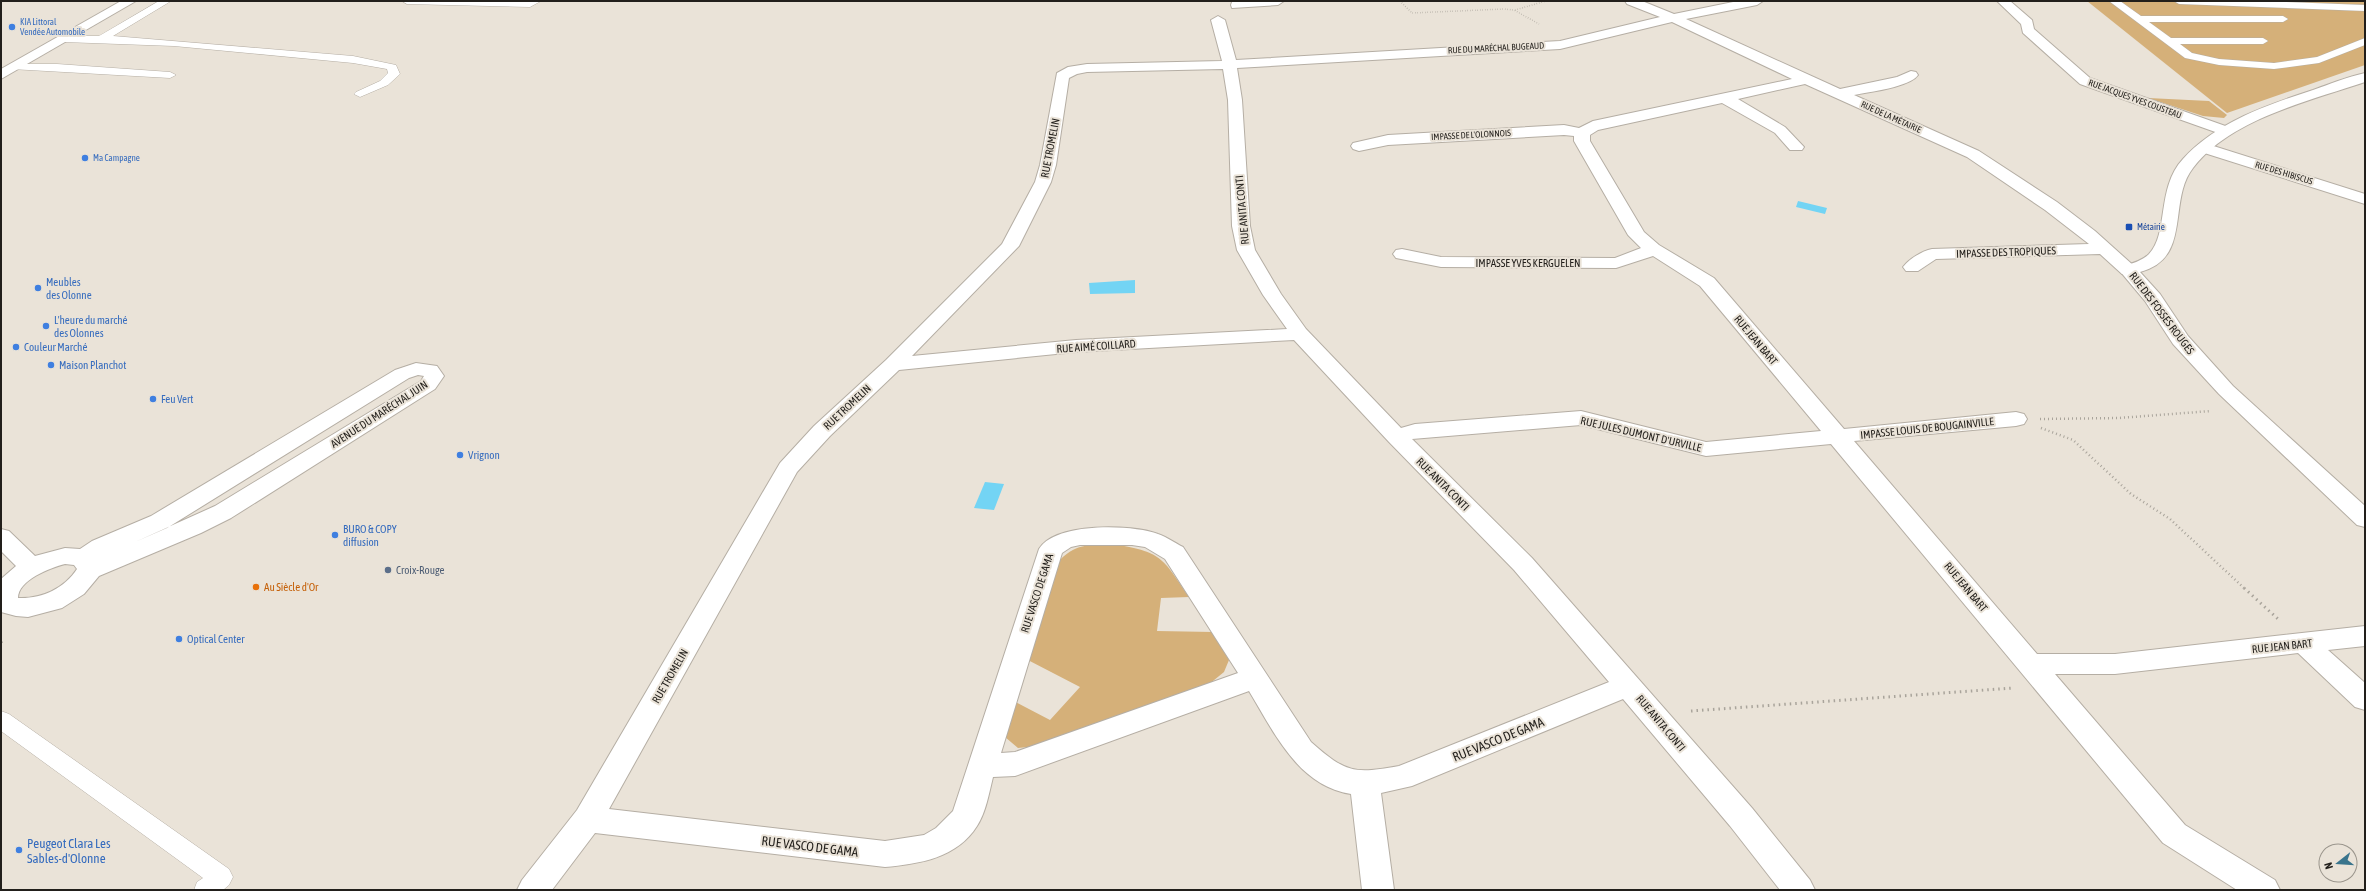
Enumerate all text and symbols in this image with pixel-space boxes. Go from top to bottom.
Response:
place label: KIA Littoral Vendée Automobile [20,17,85,37]
marker: KIA Littoral Vendée Automobile [7,22,17,32]
street label: RUE DU MARÉCHAL BUGEAUD [1448,40,1544,56]
street label: RUE JACQUES YVES COUSTEAU [2087,77,2183,121]
street label: RUE DE LA MÉTAIRIE [1859,99,1923,135]
street label: RUE TROMELIN [1038,117,1062,179]
street label: IMPASSE DE L'OLONNOIS [1431,128,1511,142]
marker: Ma Campagne [80,153,90,163]
place label: Ma Campagne [93,153,140,163]
street label: RUE DES HIBISCUS [2254,159,2314,187]
street label: RUE ANITA CONTI [1233,175,1251,245]
marker: Métairie [2124,222,2134,232]
place label: Métairie [2137,222,2165,232]
street label: IMPASSE DES TROPIQUES [1956,244,2057,260]
street label: IMPASSE YVES KERGUELEN [1476,257,1580,269]
street label: RUE DES FOSSES ROUGES [2127,270,2197,357]
place label: Meubles des Olonne [46,276,92,301]
marker: Meubles des Olonne [33,283,43,293]
street label: RUE JEAN BART [1732,313,1780,367]
place label: L'heure du marché des Olonnes [54,314,128,339]
marker: L'heure du marché des Olonnes [41,321,51,331]
street label: RUE AIMÉ COILLARD [1056,337,1136,355]
place label: Couleur Marché [24,341,87,353]
marker: Couleur Marché [11,342,21,352]
place label: Maison Planchot [59,359,126,371]
marker: Maison Planchot [46,360,56,370]
street label: AVENUE DU MARÉCHAL JUIN [328,378,430,450]
street label: RUE TROMELIN [821,382,873,432]
place label: Feu Vert [161,393,193,405]
marker: Feu Vert [148,394,158,404]
street label: RUE JULES DUMONT D'URVILLE [1579,414,1703,454]
street label: IMPASSE LOUIS DE BOUGAINVILLE [1860,415,1995,441]
place label: Vrignon [468,449,500,461]
marker: Vrignon [455,450,465,460]
street label: RUE ANITA CONTI [1414,455,1472,513]
place label: BURO & COPY diffusion [343,523,397,548]
marker: BURO & COPY diffusion [330,530,340,540]
street label: RUE VASCO DE GAMA [1019,551,1056,634]
street label: RUE JEAN BART [1942,560,1990,614]
place label: Croix-Rouge [396,564,445,576]
marker: Croix-Rouge [383,565,393,575]
place label: Au Siècle d'Or [264,581,319,593]
marker: Au Siècle d'Or [251,582,261,592]
place label: Optical Center [187,633,245,645]
marker: Optical Center [174,634,184,644]
street label: RUE JEAN BART [2251,637,2313,655]
street label: RUE TROMELIN [650,647,690,705]
street label: RUE ANITA CONTI [1634,693,1688,753]
street label: RUE VASCO DE GAMA [1450,714,1547,765]
street label: RUE VASCO DE GAMA [761,833,860,860]
place label: Peugeot Clara Les Sables-d'Olonne [27,836,111,866]
north arrow [2318,843,2358,883]
marker: Peugeot Clara Les Sables-d'Olonne [14,845,24,855]
text: N [2322,861,2335,871]

